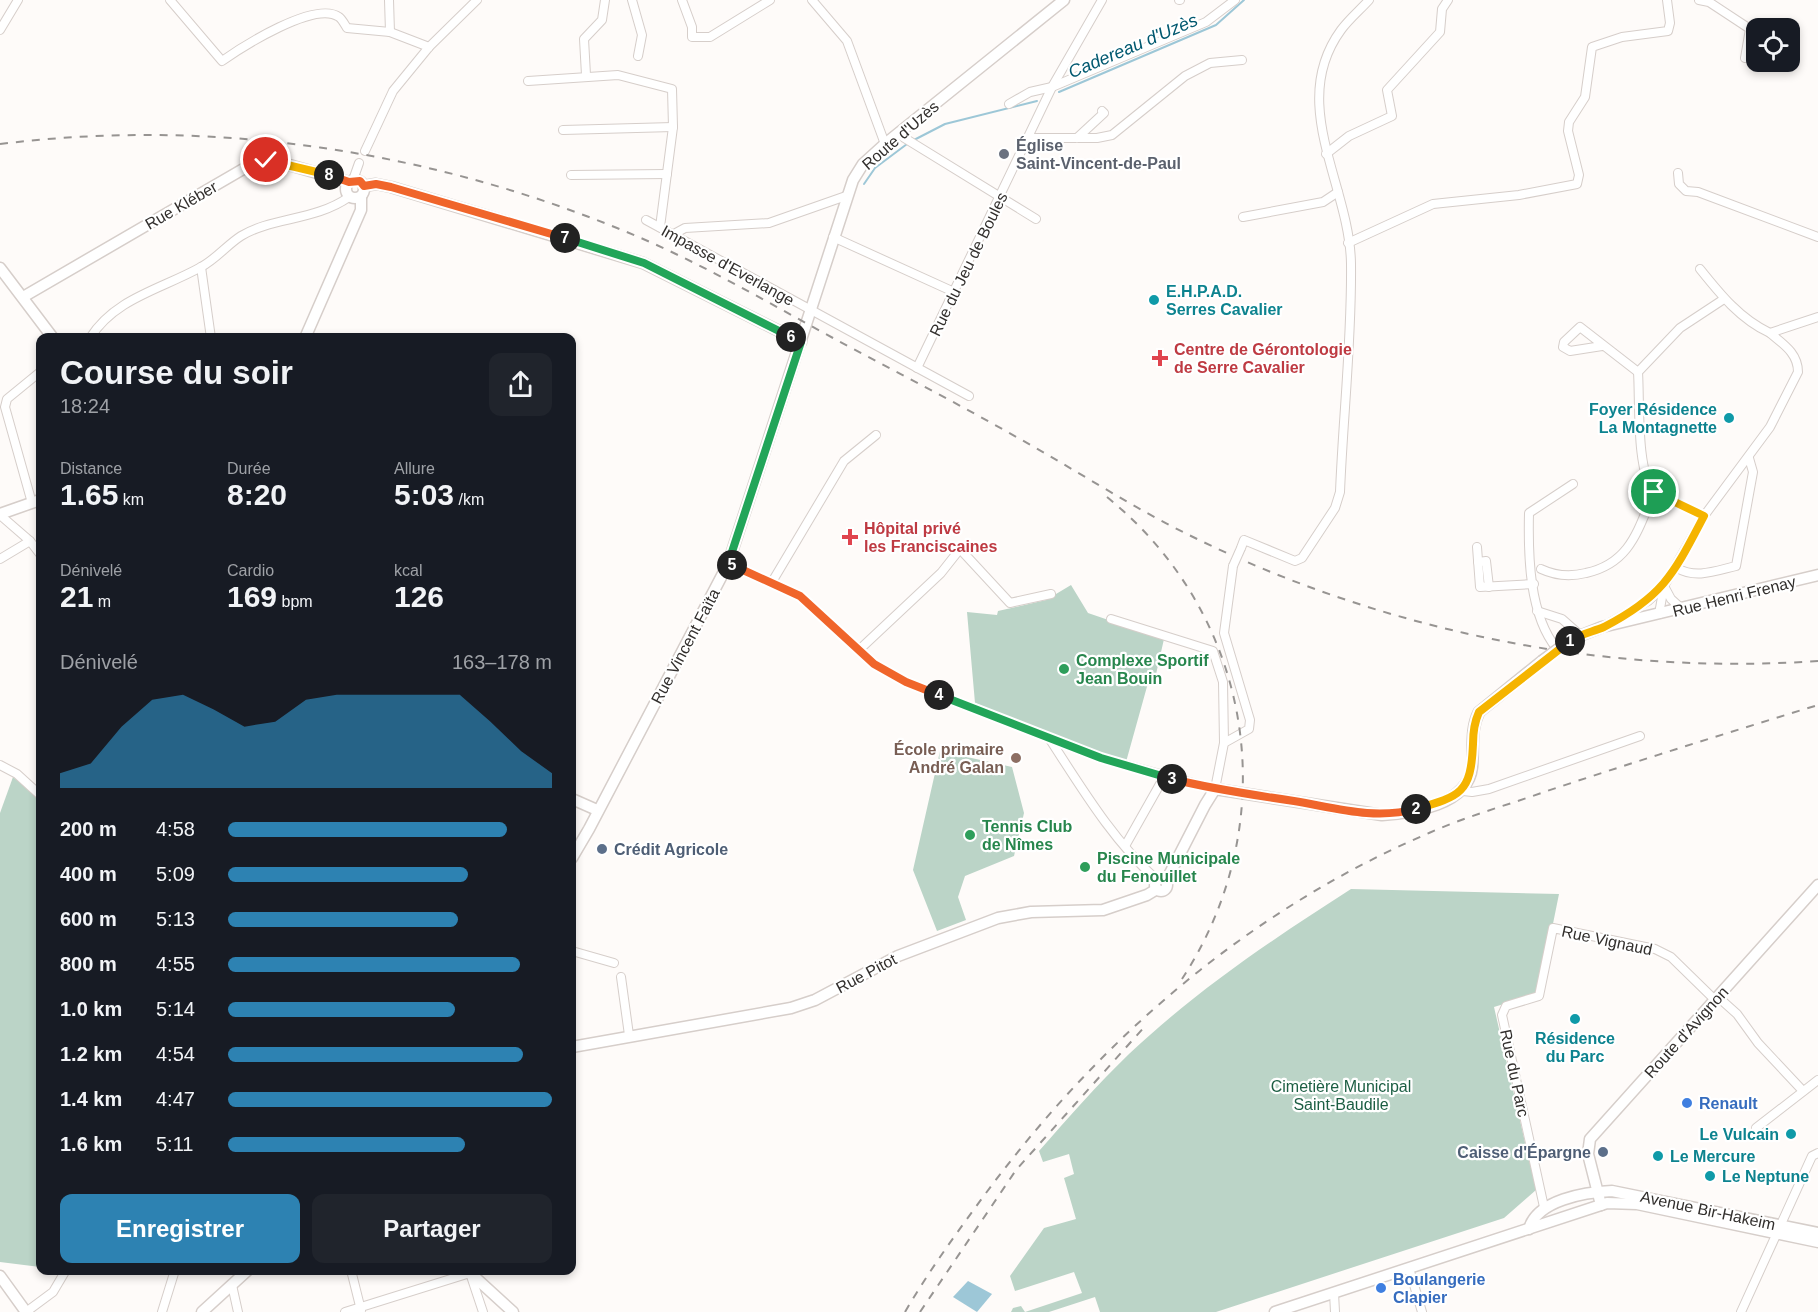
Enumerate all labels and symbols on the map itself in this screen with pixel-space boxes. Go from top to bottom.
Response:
water label: Cadereau d'Uzès [1065,10,1201,82]
street label: Route d'Uzès [859,98,942,173]
pin [240,134,291,185]
place label: Église Saint-Vincent-de-Paul [1016,136,1181,172]
marker: Église Saint-Vincent-de-Paul [997,147,1011,161]
pin: 8 [314,160,344,190]
street label: Rue Kléber [142,178,221,233]
street label: Rue du Jeu de Boules [926,190,1011,339]
street label: Impasse d'Everlange [659,222,797,309]
pin: 7 [550,223,580,253]
place label: E.H.P.A.D. Serres Cavalier [1166,283,1283,318]
marker: E.H.P.A.D. Serres Cavalier [1147,293,1161,307]
pin: 6 [776,322,806,352]
place label: Centre de Gérontologie de Serre Cavalier [1174,341,1352,376]
marker: Centre de Gérontologie de Serre Cavalier [1151,349,1169,367]
place label: Foyer Résidence La Montagnette [1589,401,1717,436]
marker: Foyer Résidence La Montagnette [1722,411,1736,425]
pin [1628,466,1679,517]
place label: Hôpital privé les Franciscaines [864,520,998,555]
marker: Hôpital privé les Franciscaines [841,528,859,546]
pin: 5 [717,550,747,580]
street label: Rue Henri Frenay [1671,573,1797,620]
street label: Rue Vincent Faïta [648,586,723,707]
pin: 1 [1555,626,1585,656]
place label: Complexe Sportif Jean Bouin [1076,652,1209,687]
marker: Complexe Sportif Jean Bouin [1057,662,1071,676]
pin: 4 [924,680,954,710]
place label: École primaire André Galan [894,740,1004,776]
marker: École primaire André Galan [1009,751,1023,765]
pin: 3 [1157,764,1187,794]
pin: 2 [1401,794,1431,824]
place label: Tennis Club de Nîmes [982,818,1073,853]
marker: Tennis Club de Nîmes [963,828,977,842]
place label: Crédit Agricole [614,841,728,858]
marker: Crédit Agricole [595,842,609,856]
place label: Piscine Municipale du Fenouillet [1097,850,1240,885]
marker: Piscine Municipale du Fenouillet [1078,860,1092,874]
street label: Rue Vignaud [1560,923,1654,958]
street label: Rue Pitot [833,950,900,996]
street label: Route d'Avignon [1641,983,1732,1081]
marker: Résidence du Parc [1568,1012,1582,1026]
street label: Rue du Parc [1497,1028,1532,1118]
place label: Résidence du Parc [1535,1030,1615,1065]
park label: Cimetière Municipal Saint-Baudile [1271,1078,1411,1113]
place label: Renault [1699,1095,1758,1112]
marker: Renault [1680,1096,1694,1110]
place label: Le Vulcain [1700,1126,1779,1143]
marker: Le Vulcain [1784,1127,1798,1141]
place label: Caisse d'Épargne [1457,1143,1591,1161]
marker: Caisse d'Épargne [1596,1145,1610,1159]
place label: Le Mercure [1670,1148,1755,1165]
marker: Le Mercure [1651,1149,1665,1163]
place label: Le Neptune [1722,1168,1809,1185]
marker: Le Neptune [1703,1169,1717,1183]
street label: Avenue Bir-Hakeim [1639,1188,1777,1233]
place label: Boulangerie Clapier [1393,1271,1486,1306]
marker: Boulangerie Clapier [1374,1281,1388,1295]

